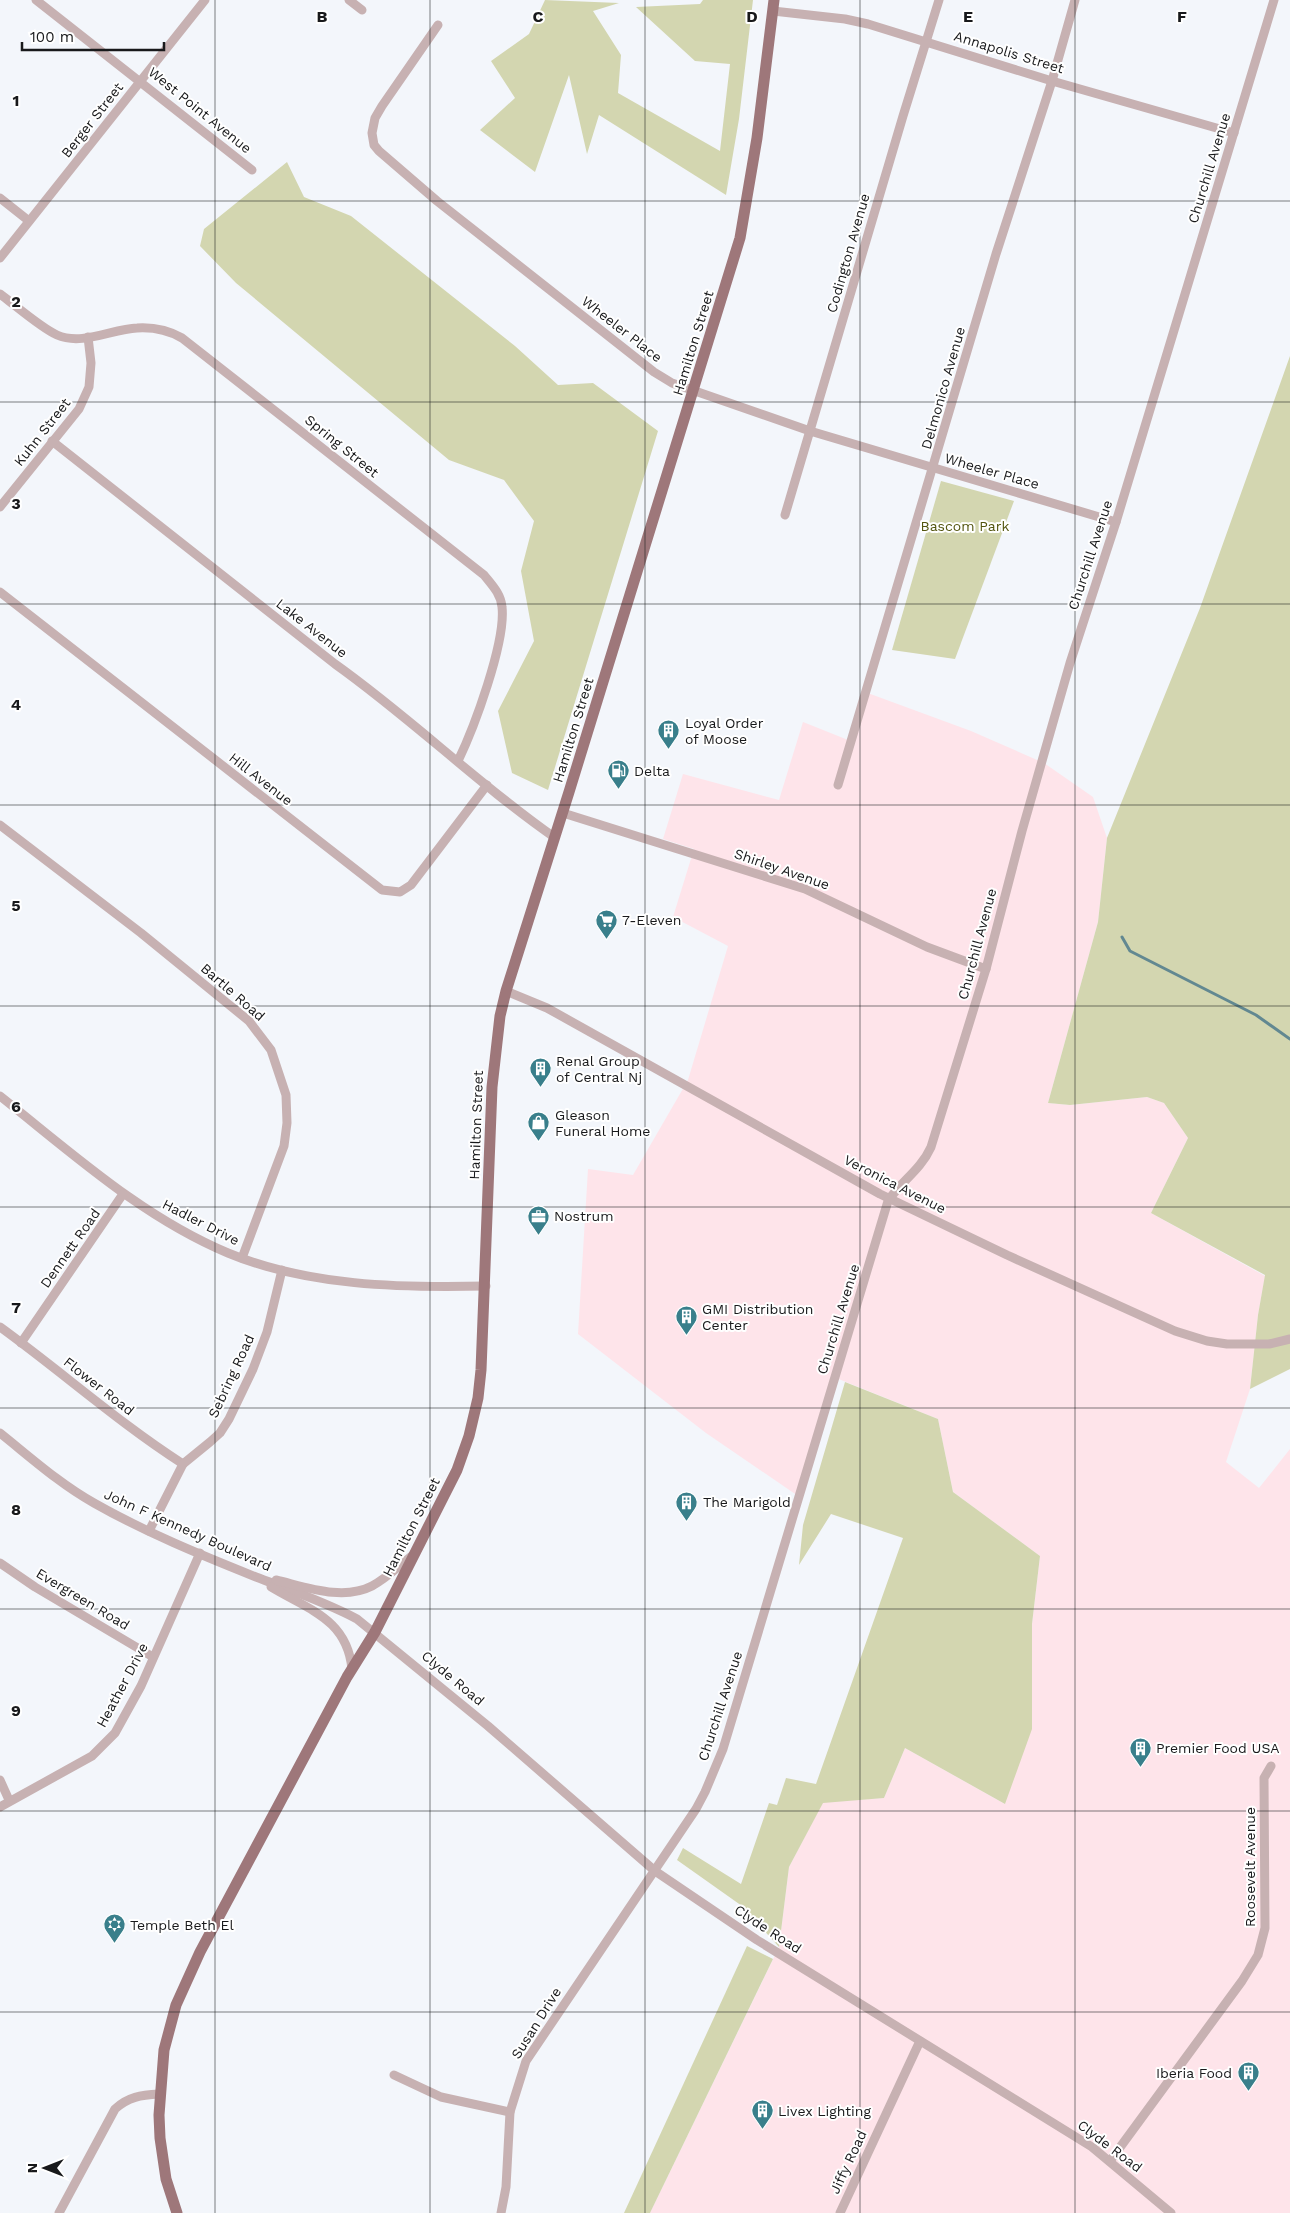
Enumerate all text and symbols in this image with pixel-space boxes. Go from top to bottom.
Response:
text: B [317,7,328,26]
text: C [533,7,544,26]
text: D [746,7,758,26]
text: E [963,7,973,26]
text: F [1177,7,1187,26]
scale bar [22,20,165,52]
text: 100 m [30,28,74,46]
street label: Annapolis Street [952,28,1066,76]
street label: West Point Avenue [145,64,255,156]
street label: Berger Street [58,79,126,161]
text: 1 [13,91,19,110]
street label: Churchill Avenue [1185,111,1233,225]
street label: Codington Avenue [823,192,873,314]
street label: Hamilton Street [669,288,717,397]
text: 2 [11,292,21,311]
street label: Wheeler Place [579,293,665,365]
street label: Delmonico Avenue [918,325,968,451]
street label: Kuhn Street [11,395,74,469]
street label: Spring Street [302,411,382,481]
street label: Wheeler Place [943,450,1041,492]
text: 3 [11,494,21,513]
street label: Churchill Avenue [1065,498,1115,612]
park label: Bascom Park [921,518,1010,534]
street label: Lake Avenue [273,595,351,661]
street label: Hamilton Street [549,675,597,784]
text: 4 [11,695,21,714]
place label: Loyal Order of Moose [685,715,764,747]
building icon: Loyal Order of Moose [657,719,681,750]
street label: Hill Avenue [226,749,296,809]
fuel station icon: Delta [606,759,630,790]
place label: Delta [634,763,670,779]
street label: Shirley Avenue [732,845,832,893]
street label: Churchill Avenue [954,887,1000,1001]
text: 5 [11,896,21,915]
supermarket icon: 7-Eleven [594,908,618,939]
place label: 7-Eleven [622,912,681,928]
street label: Bartle Road [198,960,268,1024]
place label: Renal Group of Central Nj [556,1053,642,1085]
building icon: Renal Group of Central Nj [528,1057,552,1088]
street label: Hamilton Street [466,1070,486,1180]
text: 6 [11,1097,21,1116]
place label: Gleason Funeral Home [555,1107,650,1139]
shop icon: Gleason Funeral Home [527,1111,551,1142]
street label: Veronica Avenue [841,1151,949,1217]
street label: Hadler Drive [160,1196,242,1248]
office icon: Nostrum [526,1204,550,1235]
street label: Dennett Road [37,1205,103,1291]
place label: Nostrum [554,1208,614,1224]
street label: Churchill Avenue [814,1262,862,1376]
text: 7 [11,1298,21,1317]
place label: GMI Distribution Center [702,1301,814,1333]
building icon: GMI Distribution Center [674,1305,698,1336]
street label: Sebring Road [205,1332,257,1420]
street label: Flower Road [61,1354,137,1418]
street label: Hamilton Street [379,1475,443,1579]
street label: John F Kennedy Boulevard [102,1486,274,1574]
building icon: The Marigold [675,1490,699,1521]
place label: The Marigold [703,1494,791,1510]
text: 8 [11,1500,21,1519]
street label: Evergreen Road [33,1565,133,1633]
street label: Heather Drive [93,1640,151,1730]
street label: Clyde Road [419,1647,487,1709]
street label: Churchill Avenue [695,1649,745,1763]
text: 9 [11,1701,21,1720]
building icon: Premier Food USA [1128,1736,1152,1767]
place label: Premier Food USA [1156,1740,1280,1756]
street label: Roosevelt Avenue [1242,1807,1258,1927]
street label: Clyde Road [732,1901,804,1957]
synagogue icon: Temple Beth El [102,1913,126,1944]
place label: Temple Beth El [130,1917,234,1933]
street label: Susan Drive [508,1984,564,2062]
building icon: Iberia Food [1236,2061,1260,2092]
place label: Iberia Food [1156,2065,1232,2081]
building icon: Livex Lighting [750,2099,774,2130]
place label: Livex Lighting [778,2103,872,2119]
street label: Clyde Road [1075,2117,1145,2175]
street label: Jiffy Road [826,2128,870,2196]
north arrow [20,2143,70,2193]
text: N [24,2163,40,2173]

